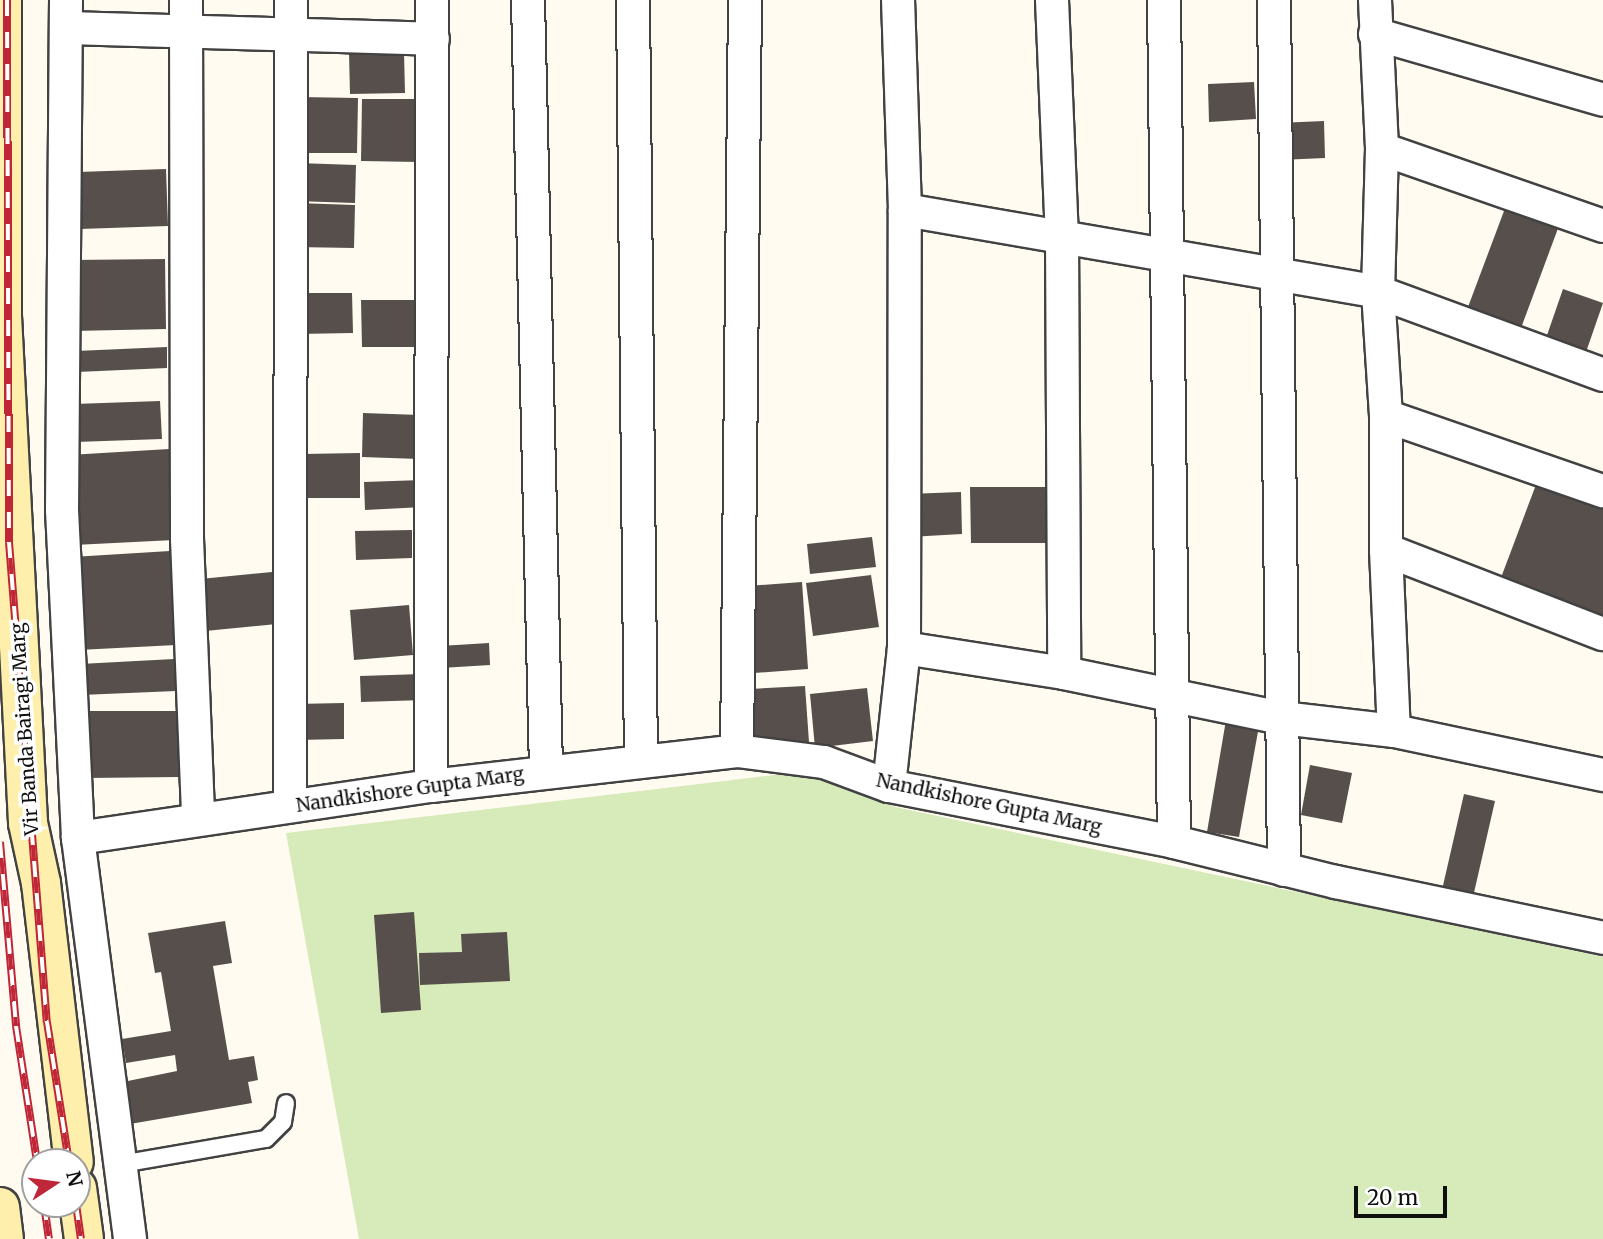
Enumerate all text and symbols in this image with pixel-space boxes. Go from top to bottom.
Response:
street label: Vir Banda Bairagi Marg [6,622,44,836]
street label: Nandkishore Gupta Marg [295,763,525,817]
street label: Nandkishore Gupta Marg [874,769,1104,839]
north arrow [21,1148,91,1218]
text: N [61,1169,88,1189]
scale bar [1358,1172,1451,1216]
text: 20 m [1367,1184,1418,1211]

